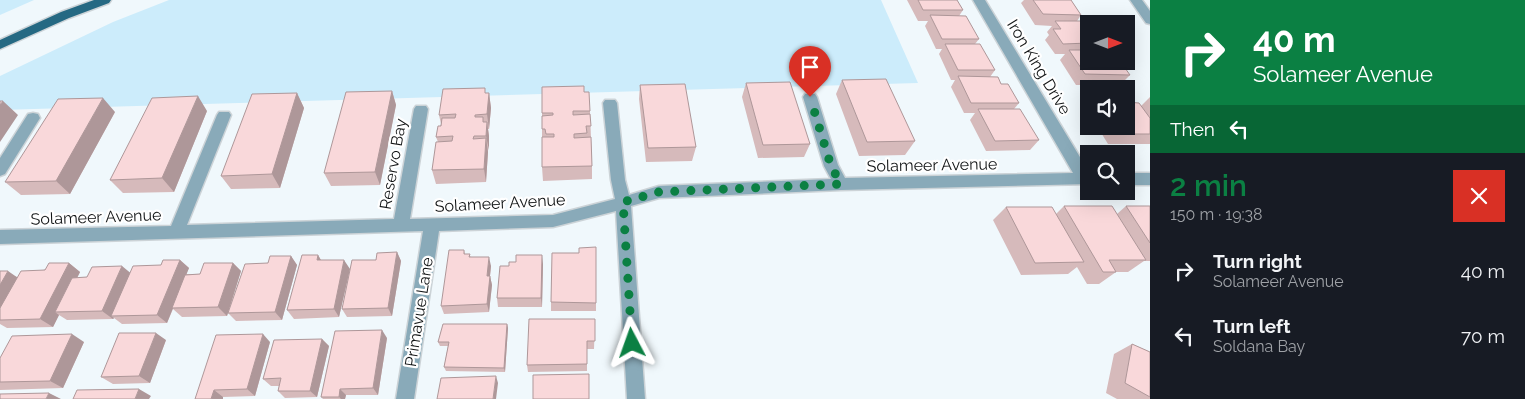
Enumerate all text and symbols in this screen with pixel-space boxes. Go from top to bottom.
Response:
north arrow [1080,15,1135,70]
map controls [1080,15,1135,200]
street label: Iron King Drive [1003,16,1075,118]
text: 40 m [1253,19,1335,60]
icon: right [1170,20,1235,85]
pin [789,46,831,97]
icon: arrive [796,53,824,81]
text: Solameer Avenue [1253,61,1433,87]
button: sound [1080,80,1135,135]
icon: left [1225,115,1253,143]
street label: Reservo Bay [376,117,410,211]
text: Then [1170,118,1215,140]
button: search [1080,145,1135,200]
street label: Solameer Avenue [866,154,998,176]
text: 2 min [1170,168,1247,203]
button: close [1453,170,1505,222]
street label: Solameer Avenue [434,190,566,216]
street label: Solameer Avenue [30,205,162,229]
text: 150 m · 19:38 [1170,205,1263,224]
text: Turn right [1213,250,1302,272]
street label: Primavue Lane [401,256,437,368]
icon: right [1170,257,1198,285]
text: 40 m [1461,260,1505,282]
text: Solameer Avenue [1213,272,1344,291]
text: Turn left [1213,315,1290,337]
position arrow [605,316,657,368]
icon: left [1170,322,1198,350]
text: 70 m [1461,325,1505,347]
text: Soldana Bay [1213,337,1305,356]

